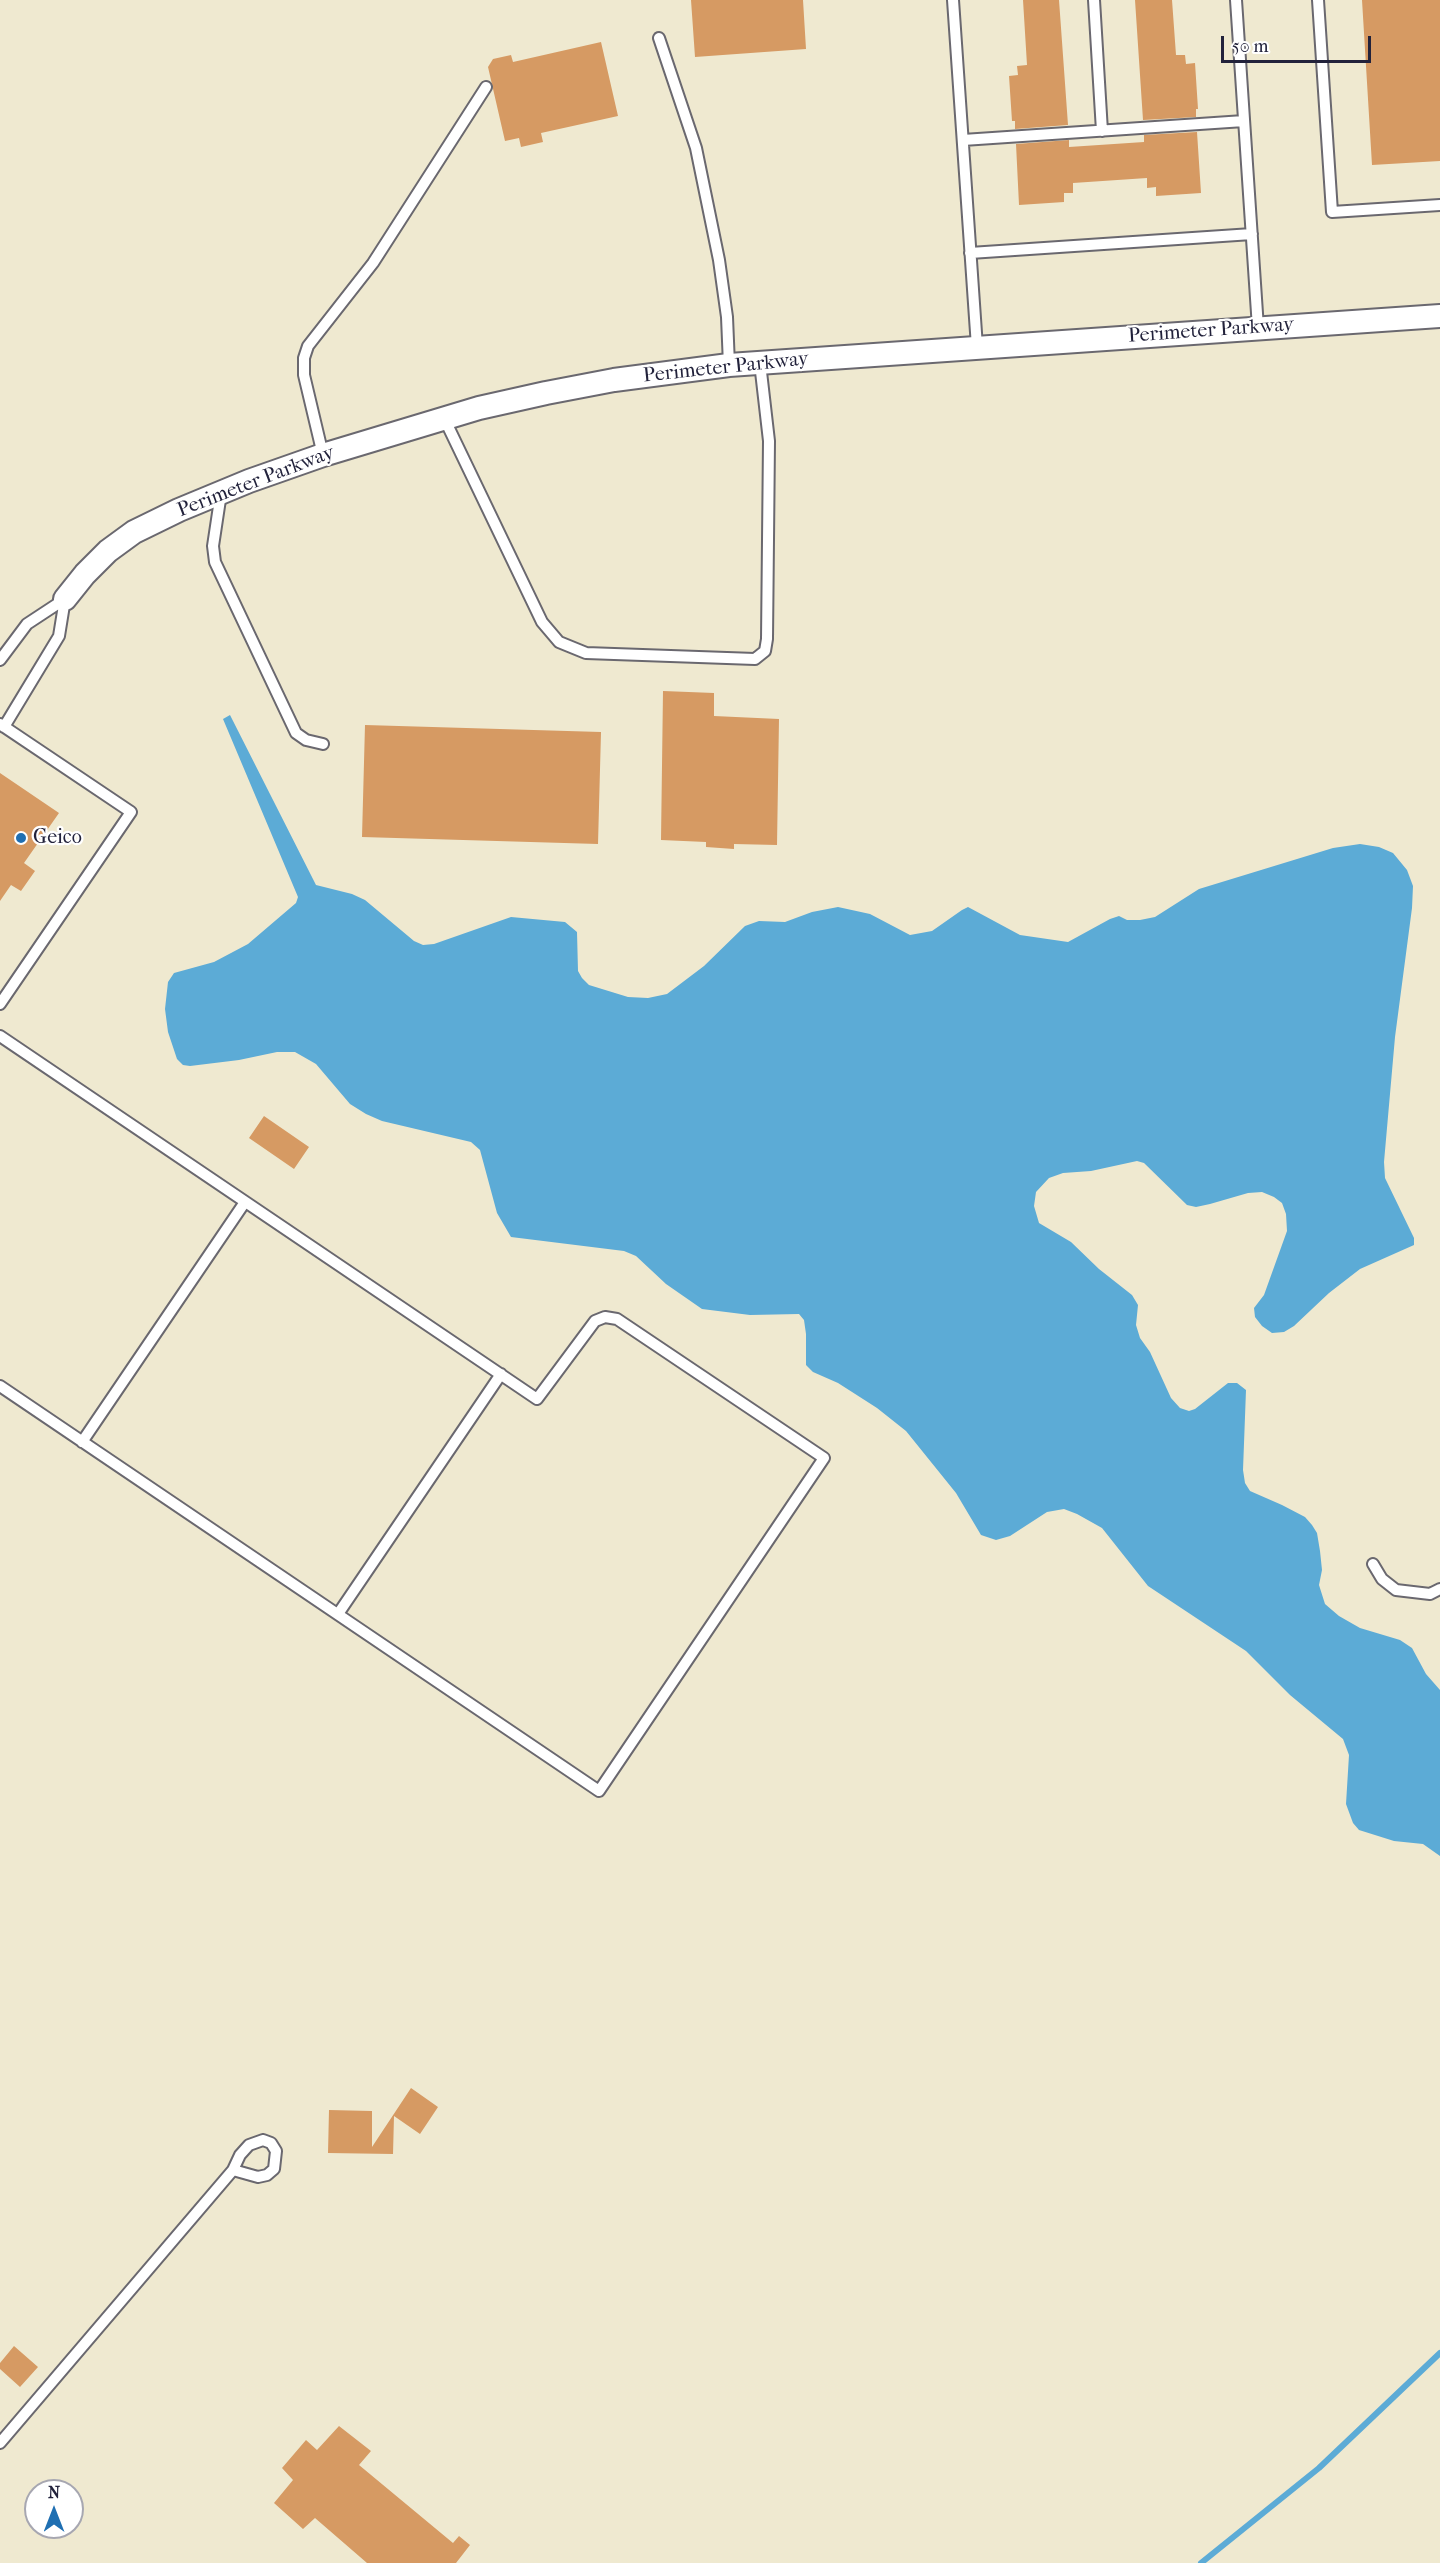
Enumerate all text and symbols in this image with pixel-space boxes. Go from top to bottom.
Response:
scale bar [1224,24,1374,62]
text: 50 m [1232,36,1268,57]
street label: Perimeter Parkway [1127,313,1295,349]
street label: Perimeter Parkway [642,347,810,389]
street label: Perimeter Parkway [174,441,338,523]
place label: Geico [33,826,82,850]
marker: Geico [14,831,28,845]
north arrow [24,2479,84,2539]
text: N [48,2483,60,2502]

